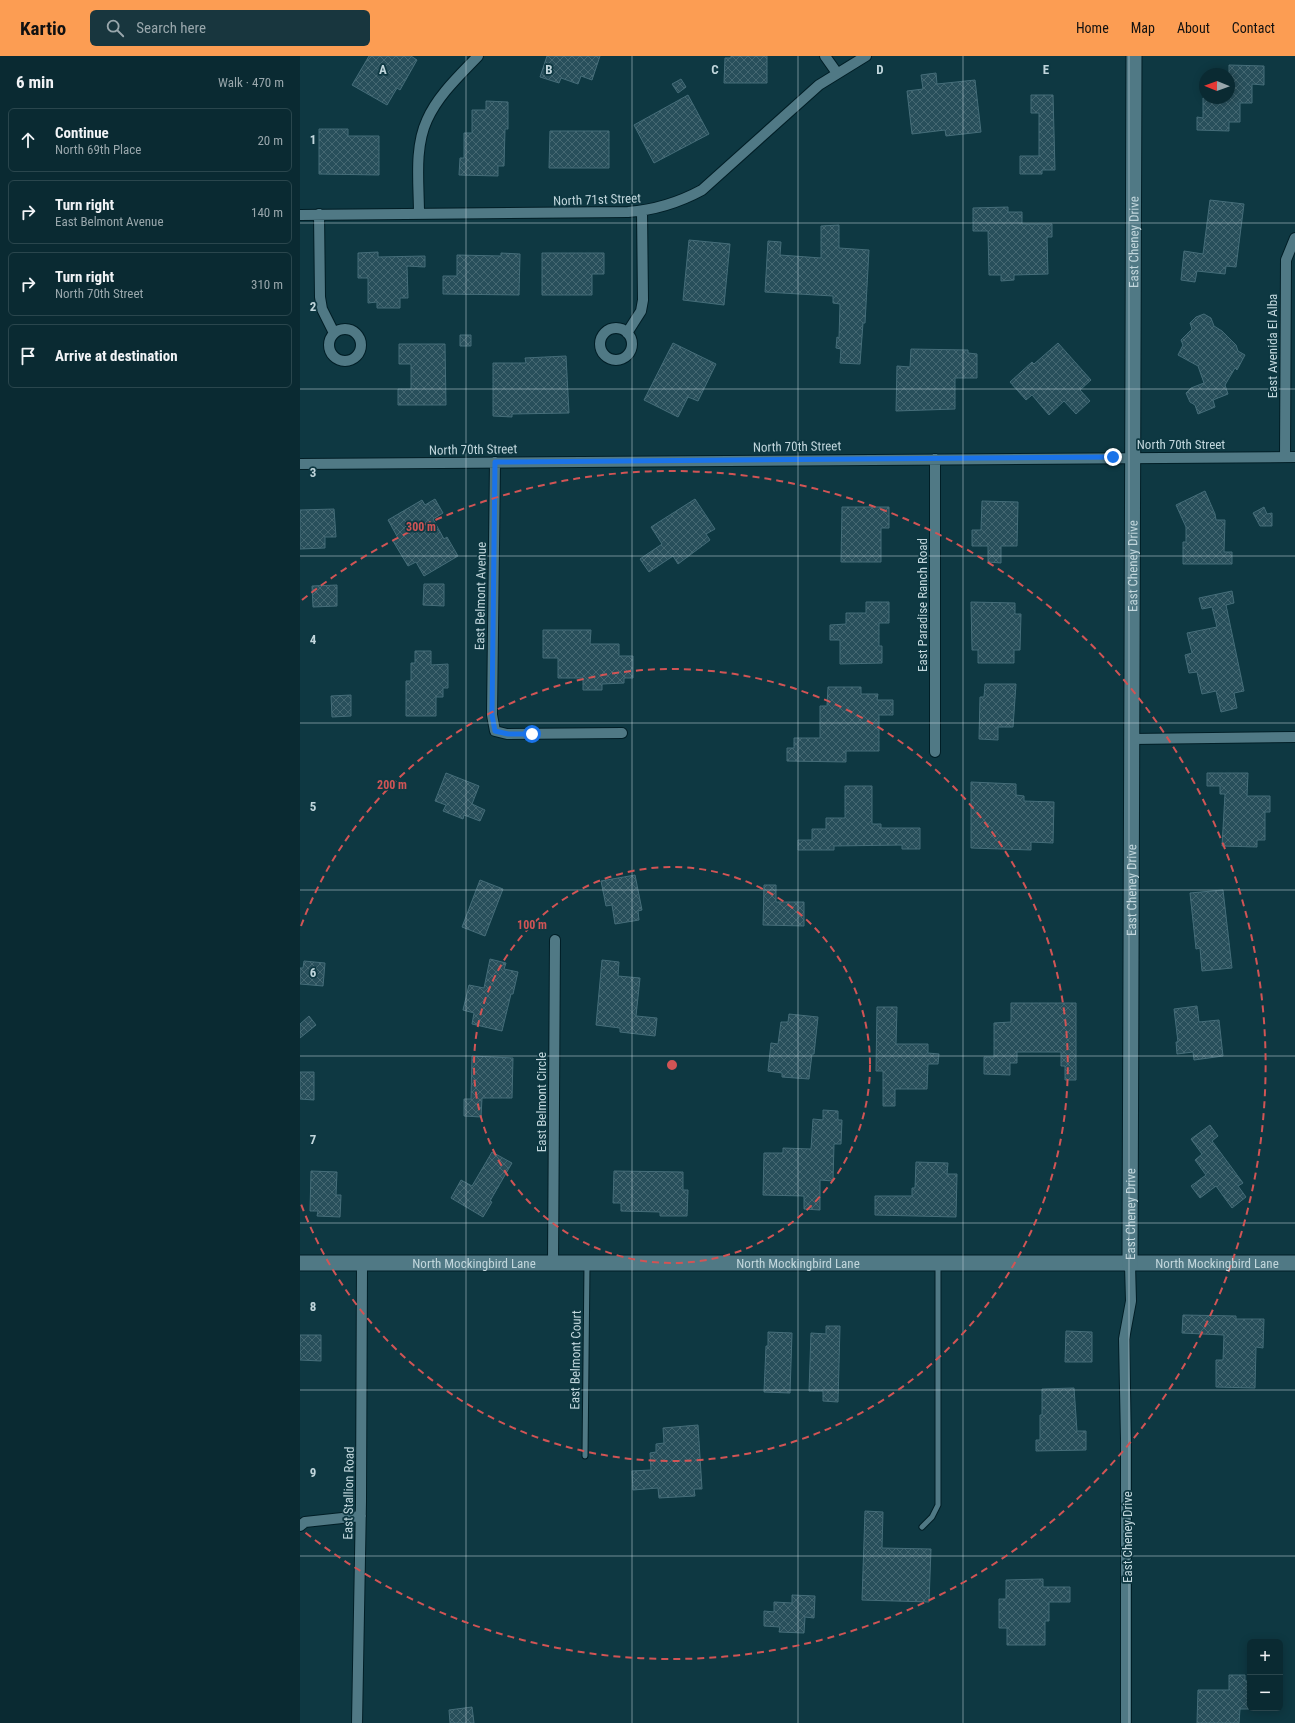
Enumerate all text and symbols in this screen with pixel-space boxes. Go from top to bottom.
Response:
search box [90,10,370,46]
text: Kartio [20,17,66,40]
icon: search [104,17,126,39]
text: Search here [136,19,206,37]
text: Home [1076,20,1109,36]
text: Map [1131,20,1155,36]
text: About [1177,20,1210,36]
text: Contact [1232,20,1275,36]
text: A [379,62,387,77]
text: B [545,62,553,77]
text: C [711,62,719,77]
text: D [876,62,884,77]
text: E [1043,62,1050,77]
north arrow [1199,68,1235,104]
text: 6 min [16,72,54,92]
text: Walk · 470 m [218,75,284,90]
text: Continue [55,124,109,142]
icon: ahead [17,129,39,151]
text: 1 [310,132,316,147]
text: 20 m [257,133,283,148]
text: North 69th Place [55,142,141,157]
street label: North 71st Street [553,190,641,209]
text: Turn right [55,196,114,214]
street label: East Cheney Drive [1126,196,1142,288]
icon: right [17,201,39,223]
text: 140 m [251,205,283,220]
text: East Belmont Avenue [55,214,164,229]
text: Turn right [55,268,114,286]
icon: right [17,273,39,295]
text: 310 m [251,277,283,292]
text: North 70th Street [55,286,143,301]
street label: East Avenida El Alba [1265,294,1280,398]
text: 2 [310,299,317,314]
icon: arrive [17,345,39,367]
text: Arrive at destination [55,347,178,365]
street label: North 70th Street [1137,437,1225,452]
street label: North 70th Street [753,438,841,455]
street label: North 70th Street [429,441,517,458]
route end [1104,448,1122,466]
text: 3 [310,465,316,480]
text: 300 m [406,520,436,534]
street label: East Cheney Drive [1125,520,1140,612]
street label: East Paradise Ranch Road [915,538,930,672]
street label: East Belmont Avenue [472,542,489,650]
text: 4 [310,632,317,647]
route start [523,725,541,743]
text: 200 m [377,778,407,792]
text: 5 [310,799,317,814]
street label: East Cheney Drive [1124,844,1139,936]
text: 100 m [517,918,547,932]
text: 6 [310,965,317,980]
street label: East Belmont Circle [534,1052,549,1152]
centre of rings [665,1058,679,1072]
text: 7 [310,1132,317,1147]
street label: East Cheney Drive [1123,1168,1138,1260]
street label: North Mockingbird Lane [412,1256,536,1271]
street label: North Mockingbird Lane [736,1256,860,1271]
street label: North Mockingbird Lane [1155,1256,1279,1271]
text: 8 [310,1299,316,1314]
street label: East Belmont Court [567,1310,584,1410]
street label: East Stallion Road [340,1446,357,1540]
text: 9 [310,1465,316,1480]
street label: East Cheney Drive [1120,1491,1135,1583]
map controls [1247,1639,1283,1711]
button: + [1247,1639,1283,1675]
button: − [1247,1675,1283,1711]

